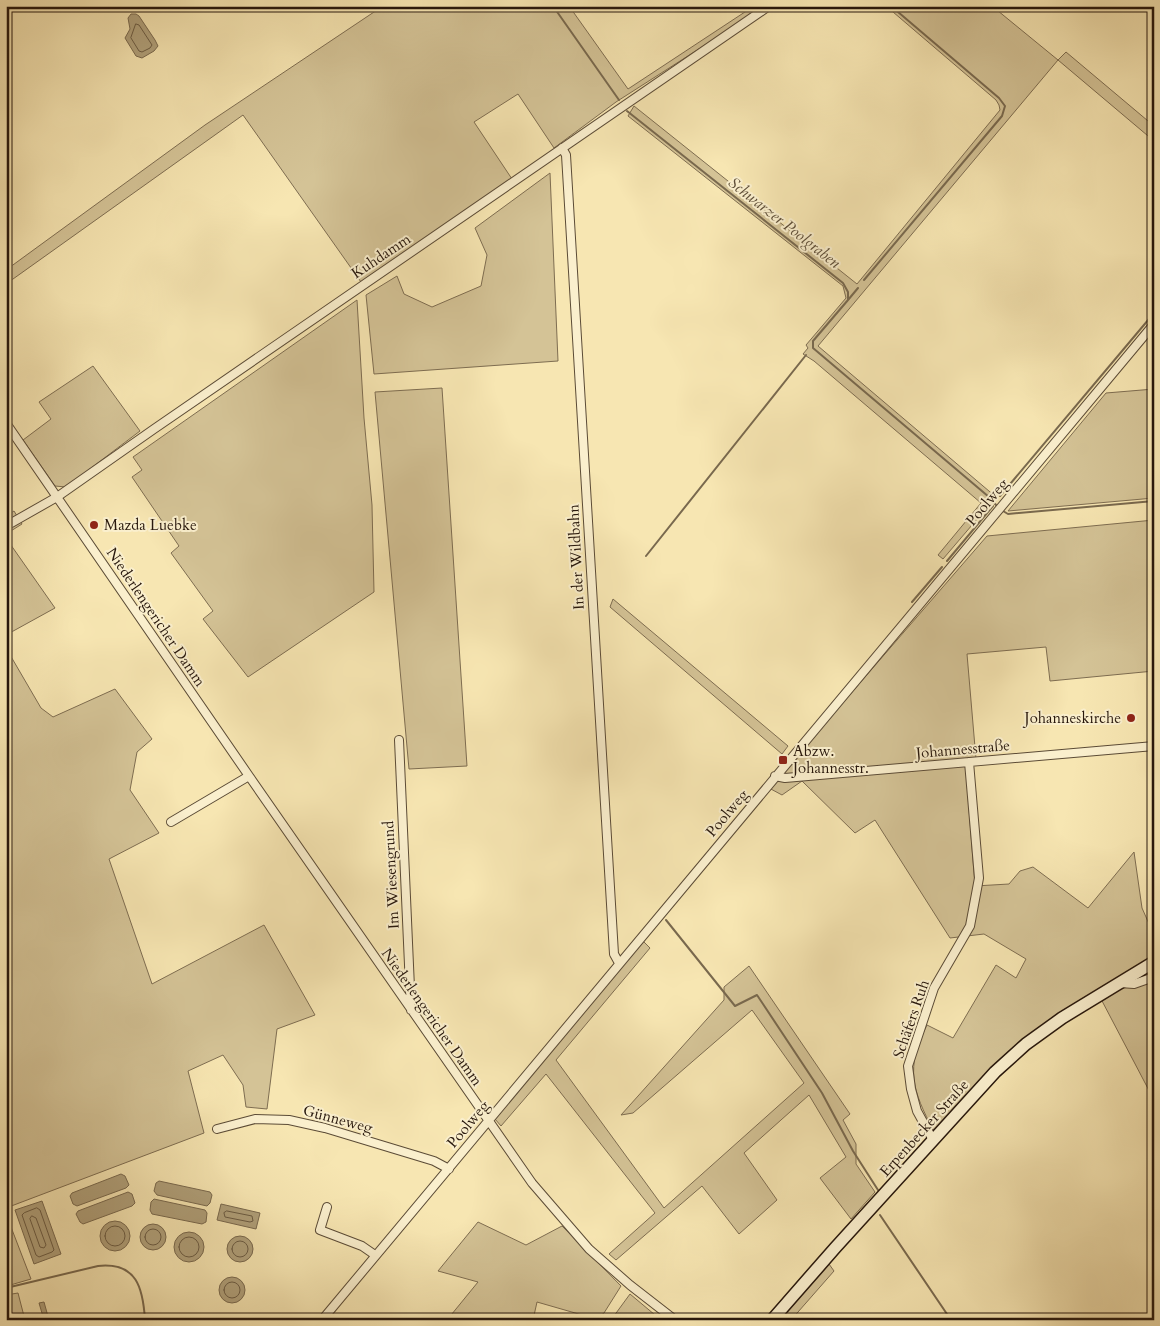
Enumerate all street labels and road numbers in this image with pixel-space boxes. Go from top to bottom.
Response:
street label: Kuhdamm [347,229,415,283]
street label: Poolweg [961,474,1013,530]
street label: In der Wildbahn [563,503,589,610]
street label: Niederlengericher Damm [102,544,210,691]
street label: Johannesstraße [913,735,1011,763]
street label: Poolweg [701,785,753,841]
street label: Im Wiesengrund [378,820,404,930]
street label: Niederlengericher Damm [377,944,487,1090]
street label: Schäfers Ruh [888,976,934,1061]
street label: Erpenbecker Straße [875,1075,973,1181]
street label: Poolweg [442,1096,494,1152]
street label: Günneweg [301,1100,376,1138]

